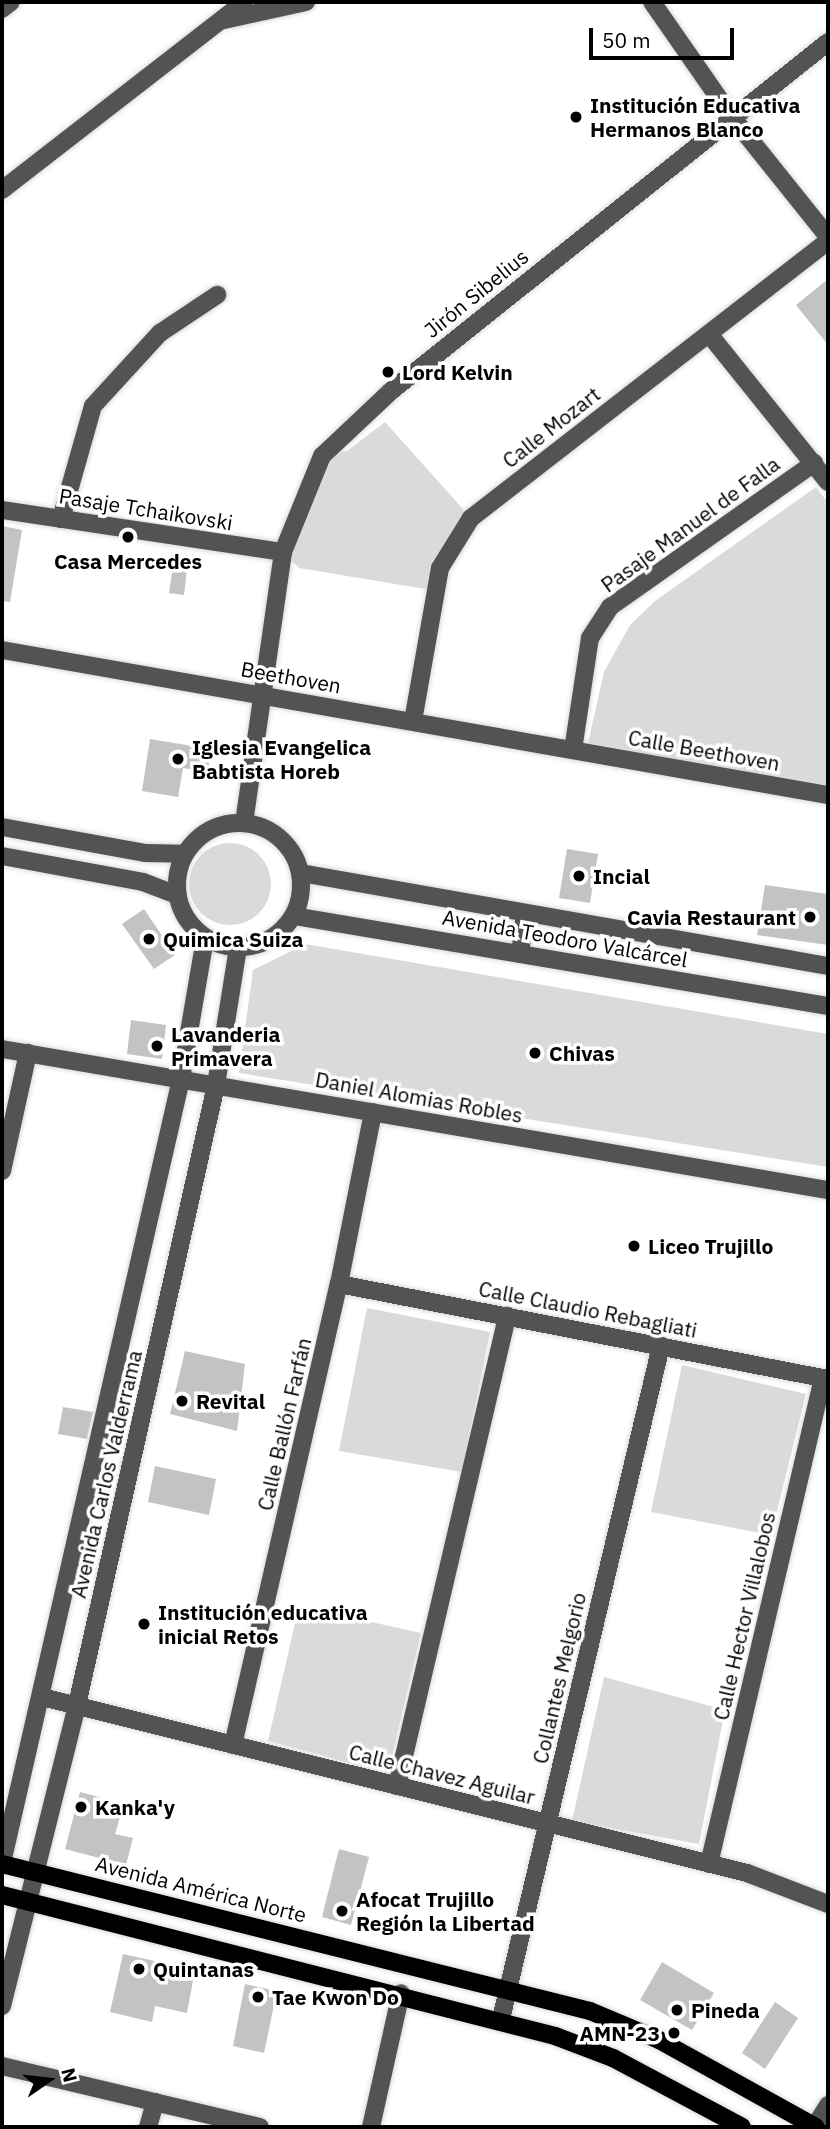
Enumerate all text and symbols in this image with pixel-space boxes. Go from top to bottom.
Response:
scale bar [592,14,737,58]
text: 50 m [602,26,651,54]
place label: Institución Educativa Hermanos Blanco [590,92,800,142]
marker: Institución Educativa Hermanos Blanco [568,109,584,125]
street label: Jirón Sibelius [419,243,533,343]
place label: Lord Kelvin [402,359,513,385]
marker: Lord Kelvin [380,364,396,380]
street label: Calle Mozart [497,381,605,473]
street label: Pasaje Manuel de Falla [596,451,784,597]
street label: Pasaje Tchaikovski [57,483,235,535]
marker: Casa Mercedes [120,529,136,545]
place label: Casa Mercedes [54,548,202,574]
street label: Beethoven [239,656,343,698]
street label: Calle Beethoven [626,724,782,776]
place label: Iglesia Evangelica Babtista Horeb [192,734,371,784]
marker: Iglesia Evangelica Babtista Horeb [170,751,186,767]
place label: Incial [593,863,650,889]
marker: Incial [571,868,587,884]
street label: Avenida Teodoro Valcárcel [440,904,690,972]
place label: Cavia Restaurant [627,904,796,930]
marker: Cavia Restaurant [802,909,818,925]
place label: Quimica Suiza [163,926,304,952]
marker: Quimica Suiza [141,931,157,947]
place label: Lavanderia Primavera [171,1021,281,1071]
marker: Lavanderia Primavera [149,1038,165,1054]
place label: Chivas [549,1040,615,1066]
marker: Chivas [527,1045,543,1061]
street label: Daniel Alomias Robles [313,1066,525,1128]
place label: Liceo Trujillo [648,1233,773,1259]
marker: Liceo Trujillo [626,1238,642,1254]
street label: Calle Claudio Rebagliati [477,1275,699,1343]
street label: Calle Ballón Farfán [252,1335,316,1513]
street label: Avenida Carlos Valderrama [65,1348,147,1600]
place label: Revital [196,1388,265,1414]
marker: Revital [174,1393,190,1409]
street label: Calle Hector Villalobos [708,1509,780,1723]
street label: Collantes Melgorio [527,1590,591,1766]
place label: Institución educativa inicial Retos [158,1599,368,1649]
marker: Institución educativa inicial Retos [136,1616,152,1632]
street label: Calle Chavez Aguilar [346,1739,538,1809]
place label: Kanka'y [95,1794,175,1820]
marker: Kanka'y [73,1799,89,1815]
street label: Avenida América Norte [93,1851,309,1927]
place label: Afocat Trujillo Región la Libertad [356,1886,535,1936]
marker: Afocat Trujillo Región la Libertad [334,1903,350,1919]
place label: Quintanas [153,1956,254,1982]
marker: Quintanas [131,1961,147,1977]
place label: Tae Kwon Do [272,1984,399,2010]
marker: Tae Kwon Do [250,1989,266,2005]
place label: Pineda [691,1997,760,2023]
marker: Pineda [669,2002,685,2018]
place label: AMN-23 [580,2020,660,2046]
marker: AMN-23 [666,2025,682,2041]
north arrow [14,2045,84,2115]
text: N [56,2065,83,2084]

